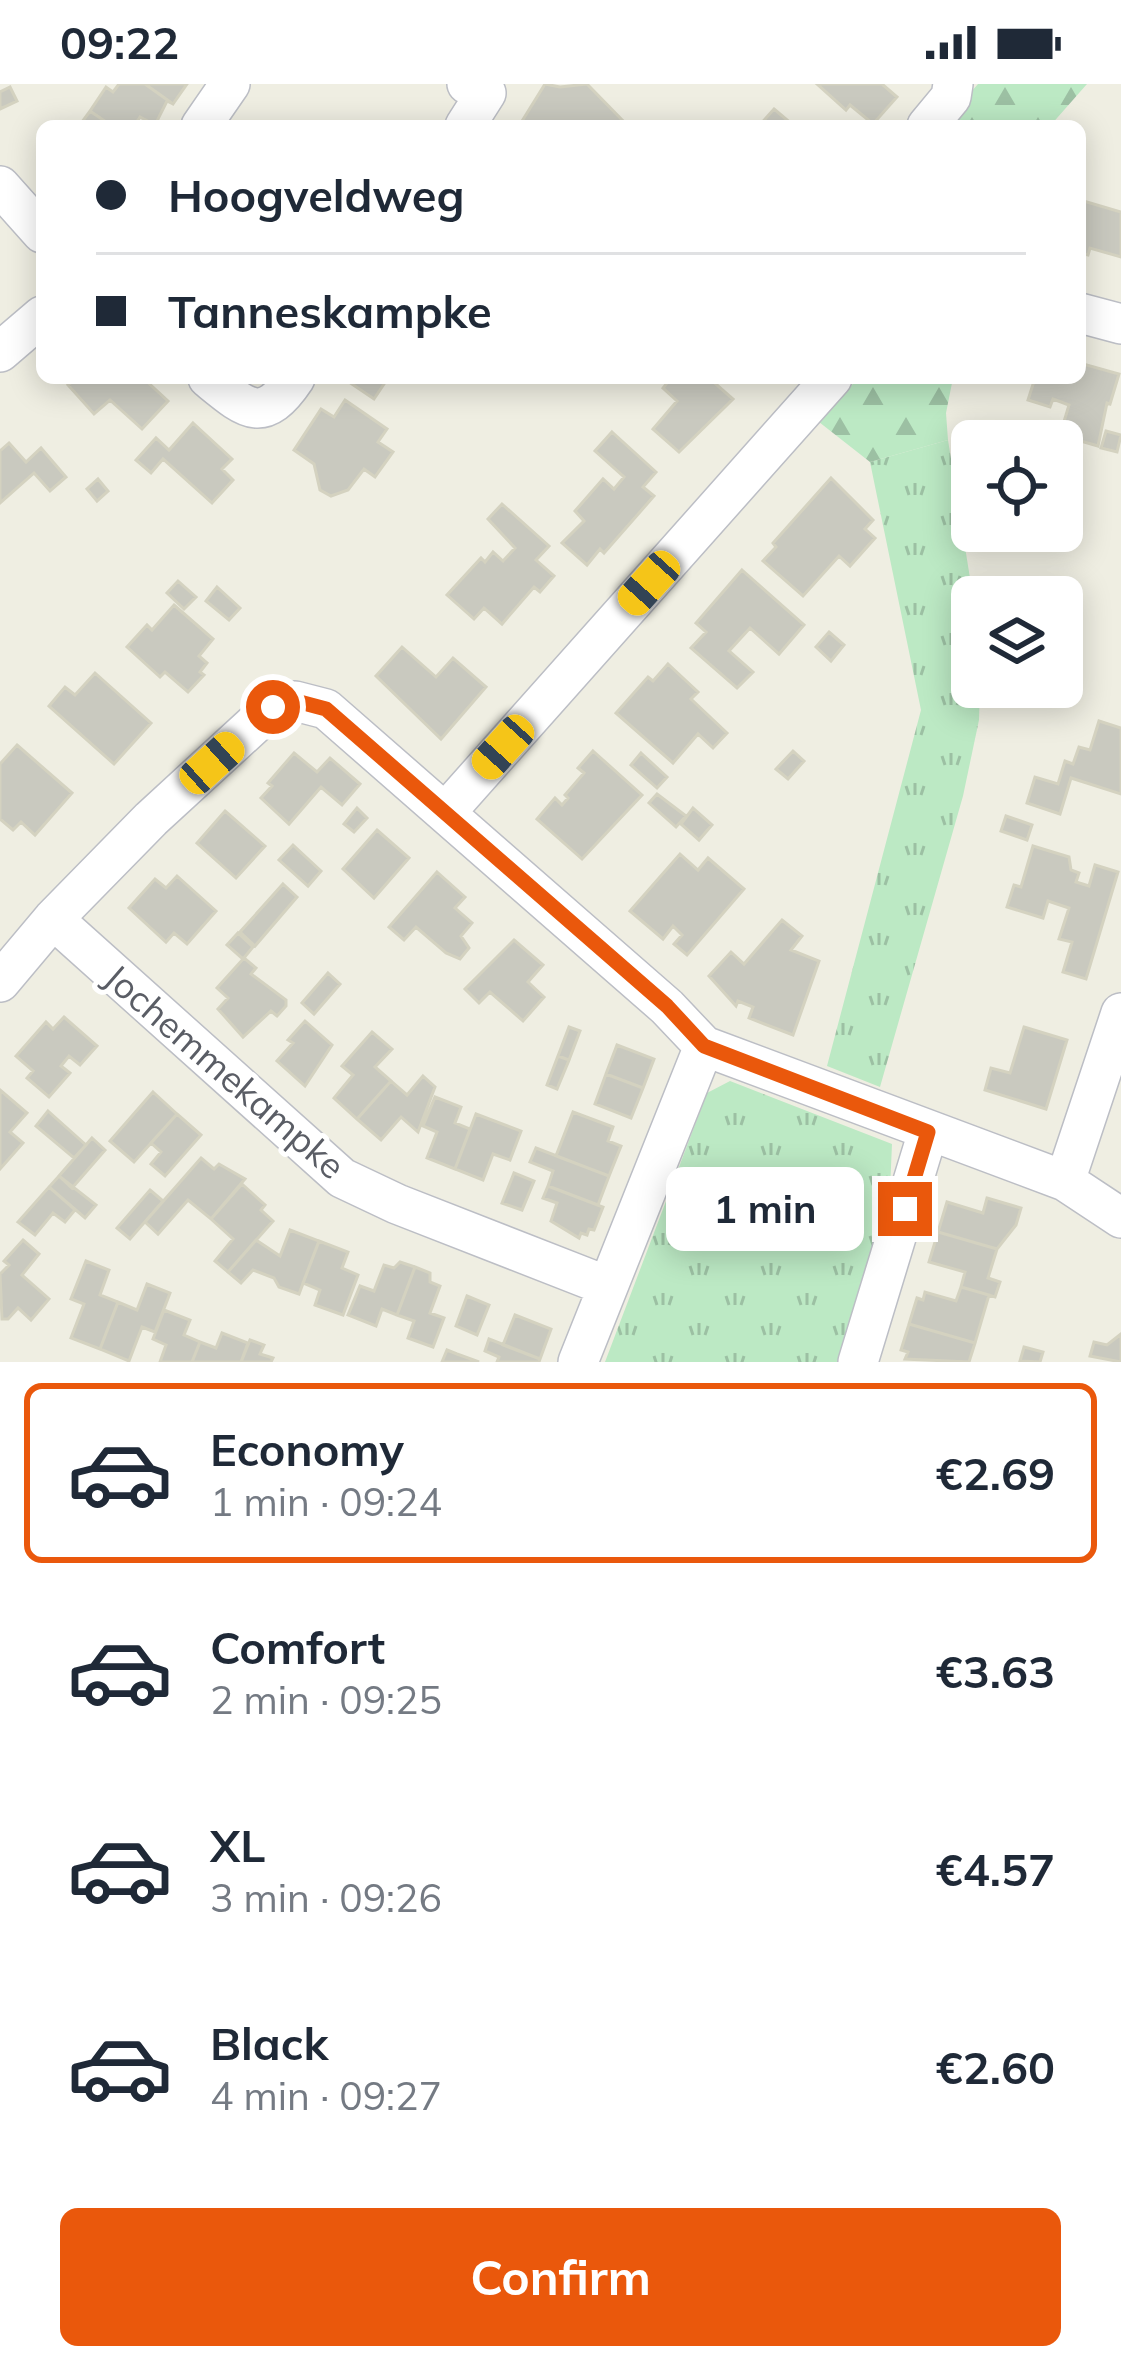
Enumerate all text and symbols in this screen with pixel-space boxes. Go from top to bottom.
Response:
text: 09:22 [60,14,179,70]
text: Hoogveldweg [168,167,464,223]
text: Tanneskampke [168,283,492,339]
map controls [951,420,1083,708]
button: locate [951,420,1083,552]
car [612,544,686,622]
button: layers [951,576,1083,708]
route start [246,680,300,734]
car [466,708,540,786]
car [173,726,251,800]
street label: Jochemmekampke [95,954,355,1188]
callout: 1 min [665,1167,863,1251]
route end [878,1182,932,1236]
text: 1 min [714,1184,816,1233]
icon: car [66,1419,174,1527]
text: Economy [210,1421,404,1477]
text: €2.69 [936,1445,1055,1501]
text: 1 min · 09:24 [210,1477,442,1526]
icon: car [66,1617,174,1725]
text: Comfort [210,1619,385,1675]
text: €3.63 [936,1643,1055,1699]
text: 2 min · 09:25 [210,1675,442,1724]
icon: car [66,1815,174,1923]
text: XL [210,1817,265,1873]
text: €4.57 [936,1841,1055,1897]
text: 3 min · 09:26 [210,1873,442,1922]
icon: car [66,2013,174,2121]
text: Black [210,2015,328,2071]
text: €2.60 [936,2039,1055,2095]
text: 4 min · 09:27 [210,2071,442,2120]
button: Confirm [60,2208,1061,2346]

